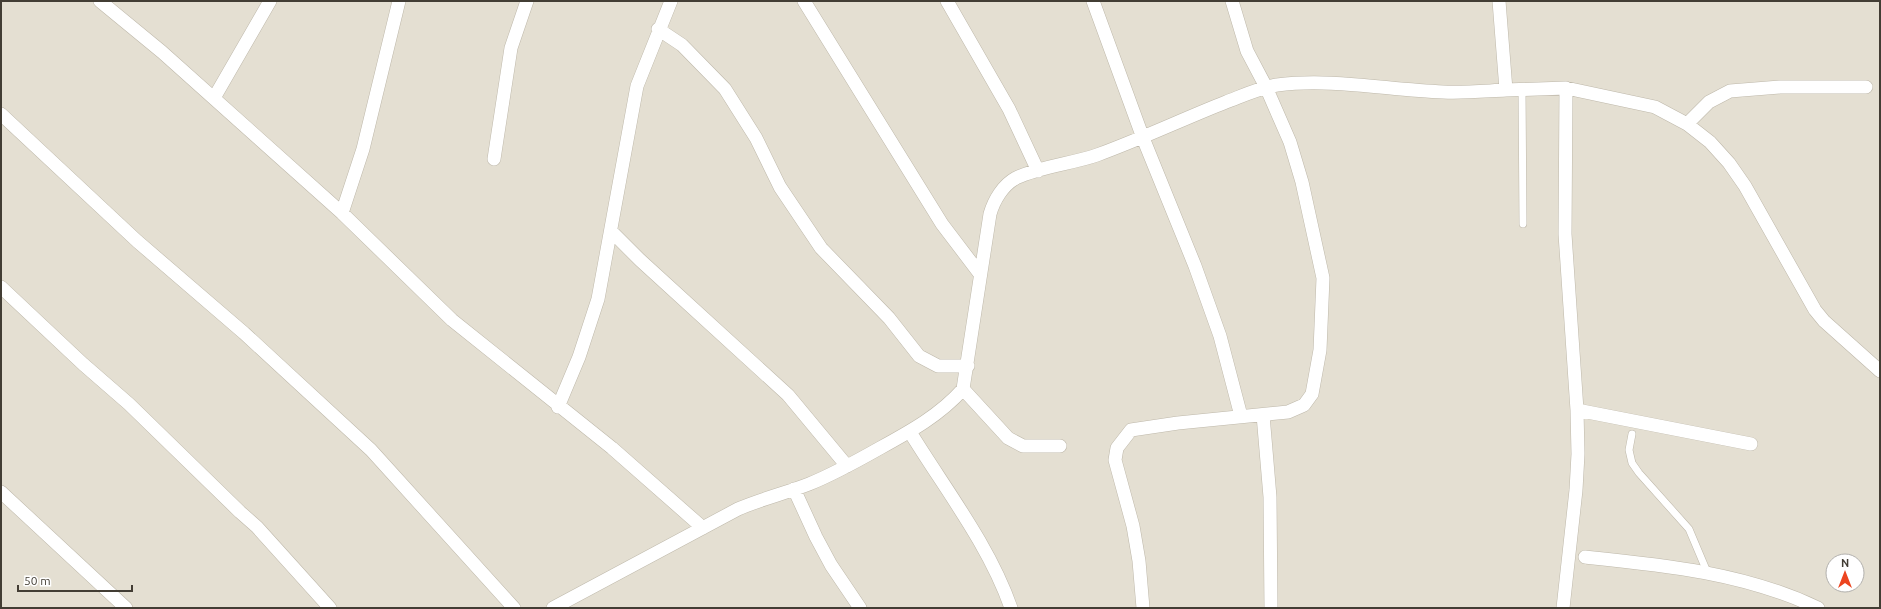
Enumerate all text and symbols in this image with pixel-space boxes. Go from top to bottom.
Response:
north arrow [1825,553,1865,593]
text: N [1841,557,1849,569]
scale bar [18,567,132,593]
text: 50 m [24,574,51,587]

